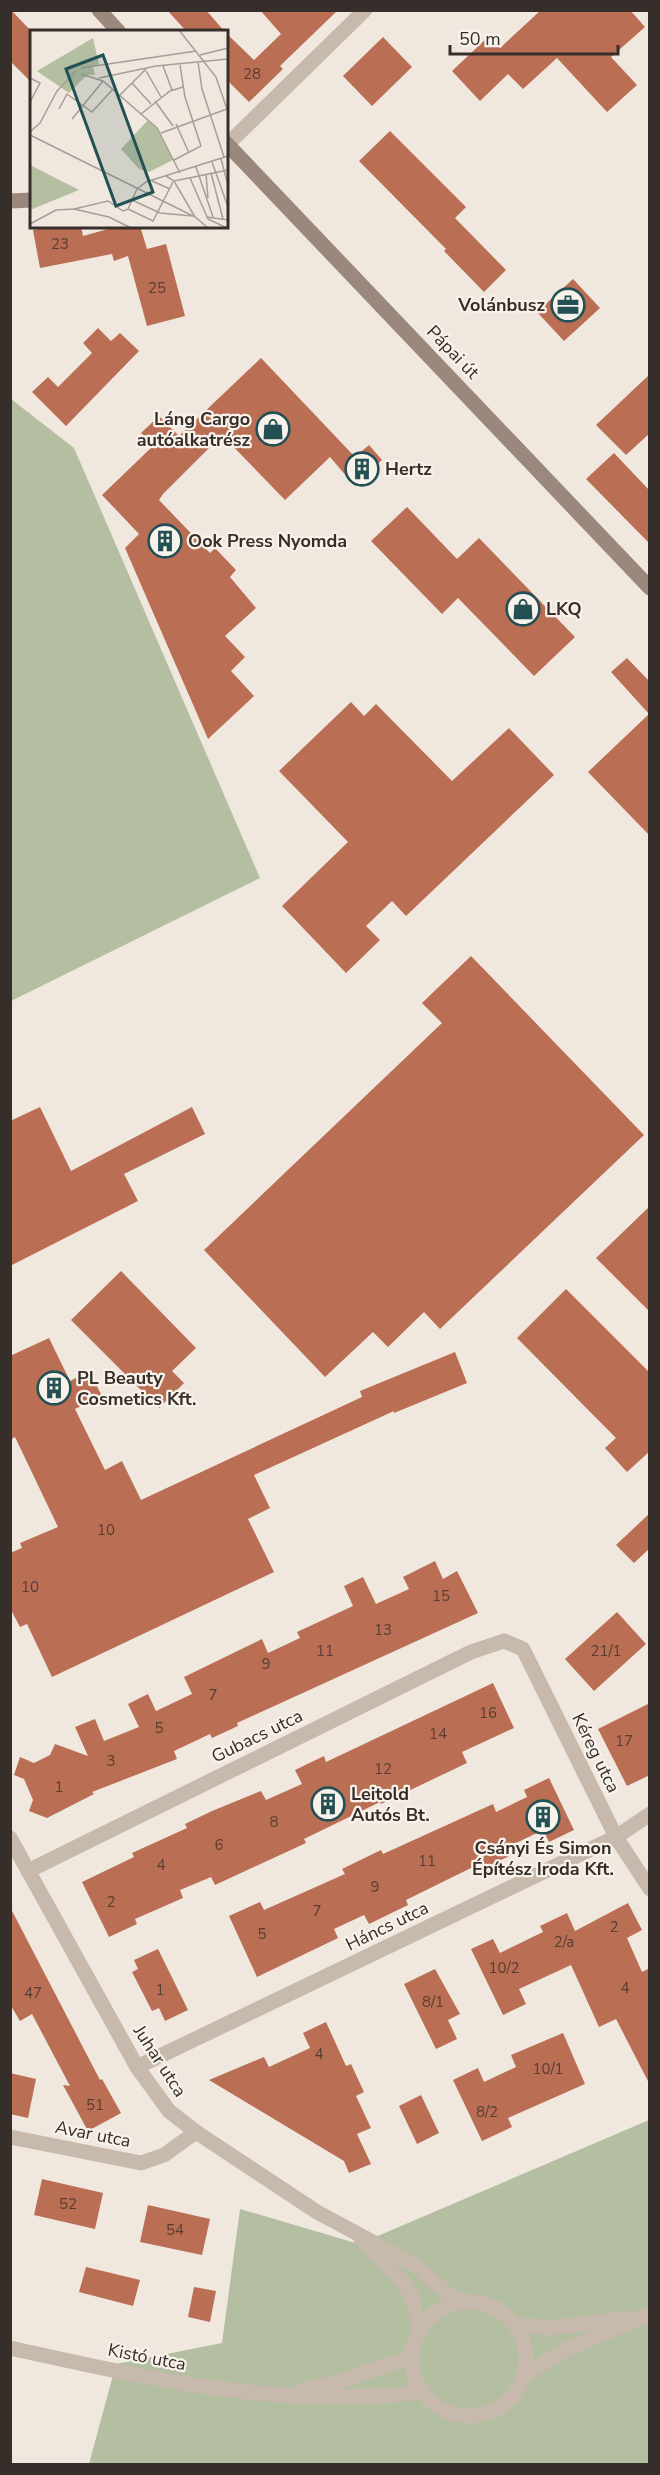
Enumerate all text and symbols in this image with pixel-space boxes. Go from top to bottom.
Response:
scale bar [450,18,618,56]
text: 50 m [459,27,501,51]
inset map [30,30,228,228]
house number: 28 [243,64,261,84]
house number: 23 [51,234,69,254]
house number: 25 [148,278,166,298]
office icon: Volánbusz [550,287,586,323]
place label: Volánbusz [457,293,545,317]
street label: Pápai út [422,320,485,384]
place label: Láng Cargo autóalkatrész [137,407,250,452]
shop icon: Láng Cargo autóalkatrész [255,411,291,447]
building icon: Hertz [344,451,380,487]
place label: Hertz [385,457,432,481]
building icon: Ook Press Nyomda [147,523,183,559]
place label: Ook Press Nyomda [188,529,347,553]
shop icon: LKQ [505,591,541,627]
place label: LKQ [546,597,582,621]
place label: PL Beauty Cosmetics Kft. [77,1366,196,1411]
building icon: PL Beauty Cosmetics Kft. [36,1370,72,1406]
house number: 10 [97,1520,115,1540]
house number: 10 [21,1577,39,1597]
house number: 15 [432,1586,450,1606]
house number: 13 [374,1620,392,1640]
house number: 11 [316,1641,334,1661]
house number: 21/1 [590,1641,622,1661]
house number: 9 [261,1654,271,1674]
house number: 7 [208,1685,218,1705]
house number: 16 [479,1703,497,1723]
street label: Gubacs utca [207,1704,307,1768]
street label: Kéreg utca [566,1709,626,1797]
house number: 5 [154,1718,164,1738]
house number: 14 [429,1724,447,1744]
house number: 17 [615,1731,633,1751]
house number: 3 [106,1751,116,1771]
house number: 12 [374,1759,392,1779]
house number: 1 [54,1777,64,1797]
place label: Leitold Autós Bt. [351,1782,430,1827]
building icon: Leitold Autós Bt. [310,1786,346,1822]
building icon: Csányi És Simon Építész Iroda Kft. [525,1799,561,1835]
house number: 8 [269,1812,279,1832]
house number: 6 [214,1835,224,1855]
place label: Csányi És Simon Építész Iroda Kft. [472,1836,614,1881]
house number: 11 [418,1851,436,1871]
house number: 4 [156,1855,166,1875]
house number: 9 [370,1877,380,1897]
house number: 2 [106,1892,116,1912]
street label: Háncs utca [342,1896,432,1956]
house number: 7 [312,1901,322,1921]
house number: 2 [609,1917,619,1937]
house number: 5 [257,1924,267,1944]
house number: 2/a [554,1932,574,1952]
house number: 10/2 [488,1958,520,1978]
house number: 4 [620,1978,630,1998]
house number: 1 [155,1980,165,2000]
house number: 47 [24,1983,42,2003]
house number: 8/1 [422,1992,444,2012]
street label: Juhar utca [127,2020,192,2101]
house number: 4 [314,2044,324,2064]
house number: 10/1 [532,2059,564,2079]
house number: 51 [86,2095,104,2115]
house number: 8/2 [476,2102,498,2122]
street label: Avar utca [53,2115,133,2153]
house number: 52 [59,2194,77,2214]
house number: 54 [166,2220,184,2240]
street label: Kistó utca [106,2338,188,2376]

